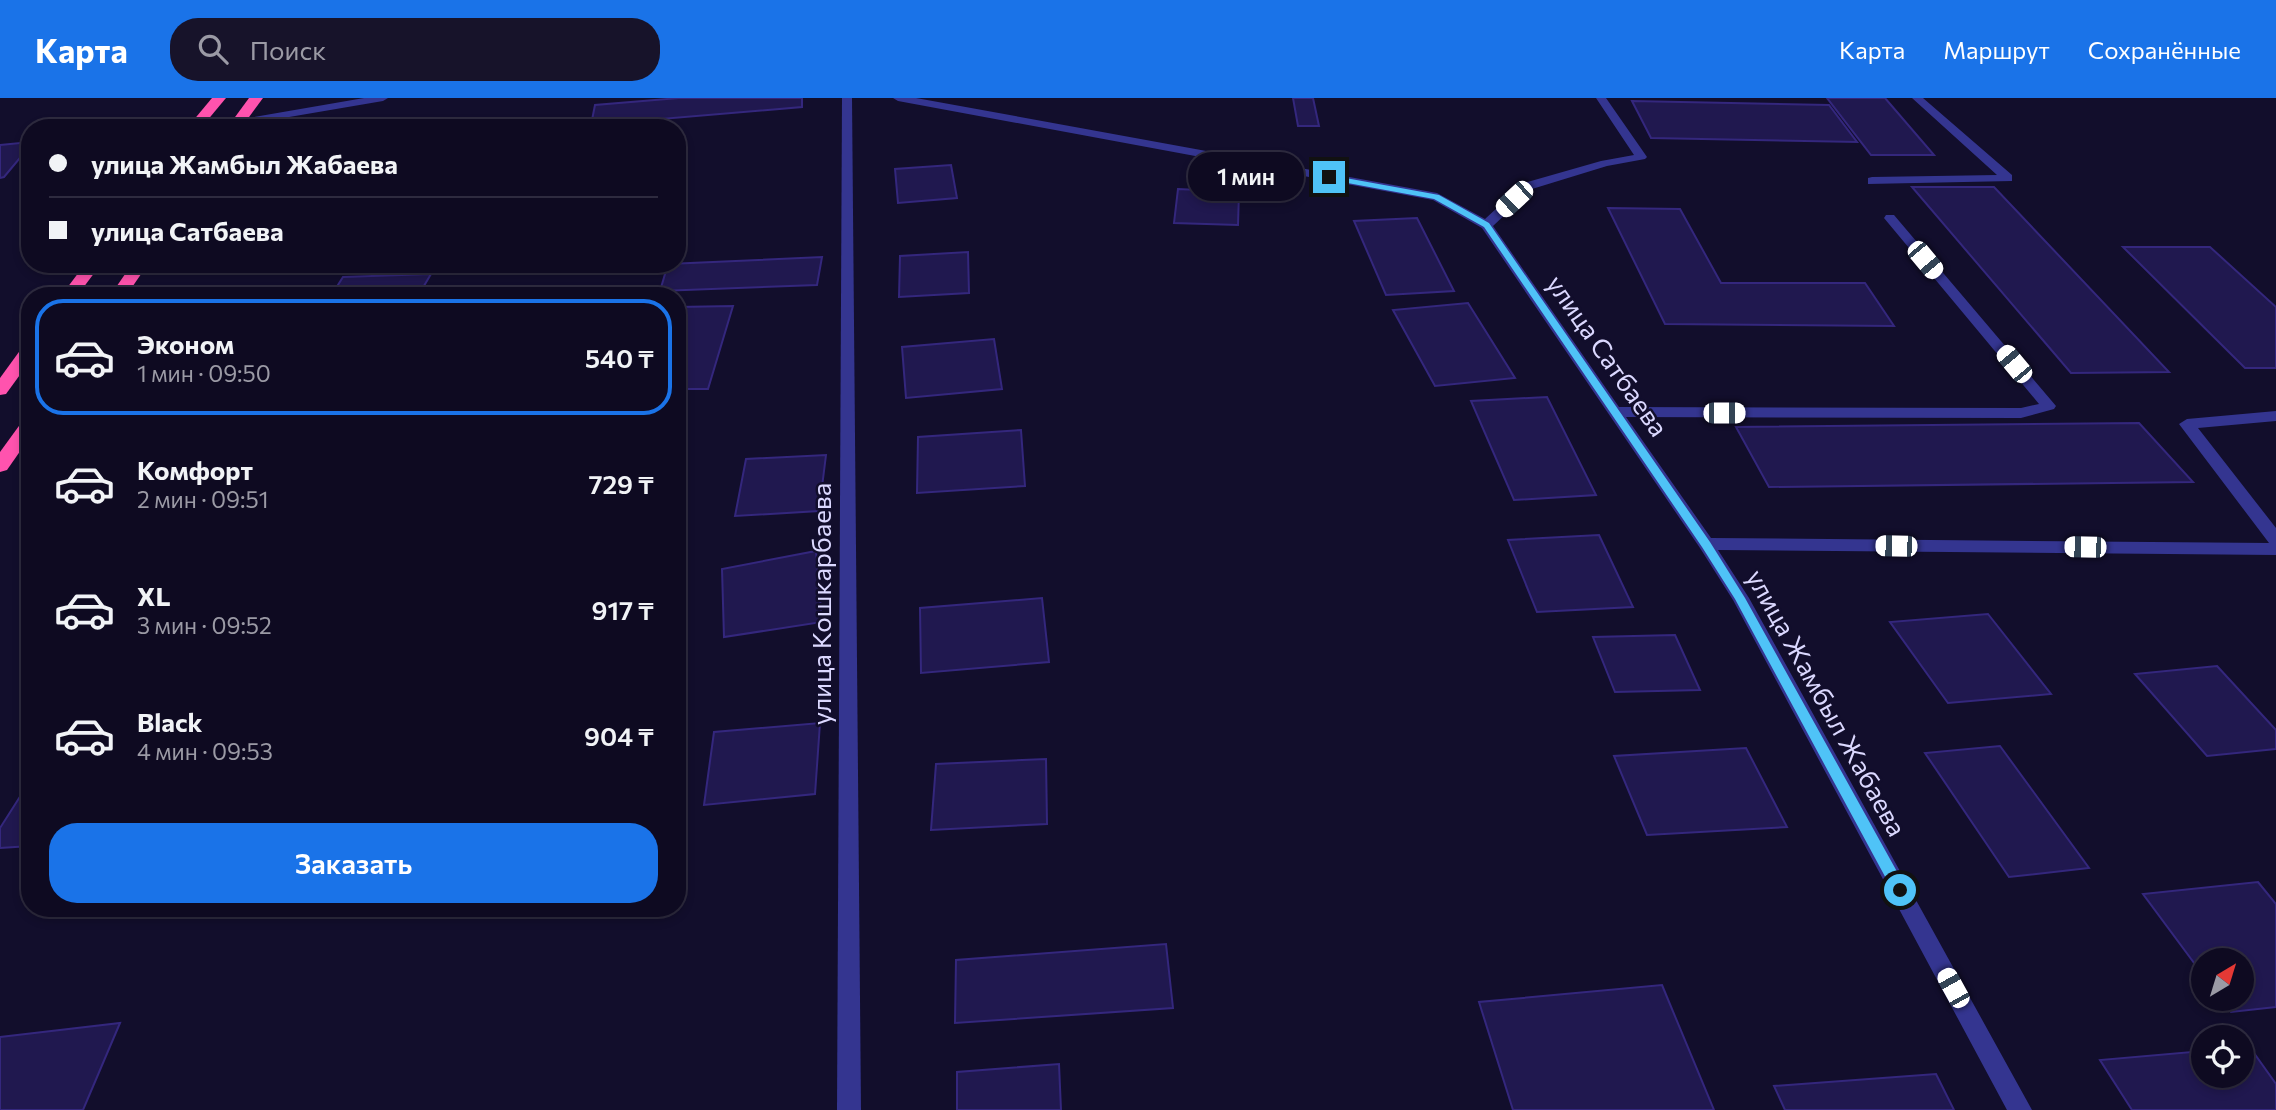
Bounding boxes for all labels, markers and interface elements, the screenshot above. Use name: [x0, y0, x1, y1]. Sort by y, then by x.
search box: [170, 18, 660, 81]
text: Карта: [35, 29, 128, 70]
icon: search: [194, 30, 232, 68]
text: Поиск: [250, 34, 326, 65]
text: Карта: [1839, 35, 1905, 64]
text: Маршрут: [1943, 35, 2050, 64]
text: Сохранённые: [2088, 35, 2241, 64]
text: улица Жамбыл Жабаева: [91, 148, 398, 179]
callout: 1 мин: [1189, 153, 1304, 202]
route end: [1313, 161, 1345, 193]
text: 1 мин: [1217, 162, 1275, 190]
car: [1492, 177, 1537, 221]
text: улица Сатбаева: [91, 215, 284, 246]
car: [1904, 237, 1947, 283]
street label: улица Сатбаева: [1541, 268, 1675, 442]
icon: car: [53, 326, 116, 389]
text: Эконом: [137, 328, 234, 359]
car: [1993, 341, 2036, 387]
text: 540 ₸: [585, 342, 654, 373]
text: 1 мин · 09:50: [137, 359, 271, 387]
car: [1704, 403, 1746, 424]
icon: car: [53, 452, 116, 515]
text: Комфорт: [137, 454, 253, 485]
text: 729 ₸: [588, 468, 654, 499]
street label: улица Кошкарбаева: [805, 483, 836, 725]
text: 2 мин · 09:51: [137, 485, 269, 513]
car: [1875, 535, 1918, 557]
car: [2064, 536, 2107, 558]
street label: улица Жамбыл Жабаева: [1741, 564, 1914, 841]
icon: car: [53, 578, 116, 641]
text: XL: [137, 580, 171, 611]
text: 917 ₸: [591, 594, 654, 625]
text: 3 мин · 09:52: [137, 611, 272, 639]
icon: car: [53, 704, 116, 767]
text: Black: [137, 706, 203, 737]
text: 904 ₸: [584, 720, 654, 751]
text: 4 мин · 09:53: [137, 737, 273, 765]
button: Заказать: [49, 823, 658, 903]
route start: [1884, 874, 1916, 906]
north arrow: [2191, 948, 2254, 1012]
map controls: [2191, 948, 2254, 1088]
car: [1934, 965, 1973, 1011]
button: locate: [2191, 1025, 2254, 1088]

